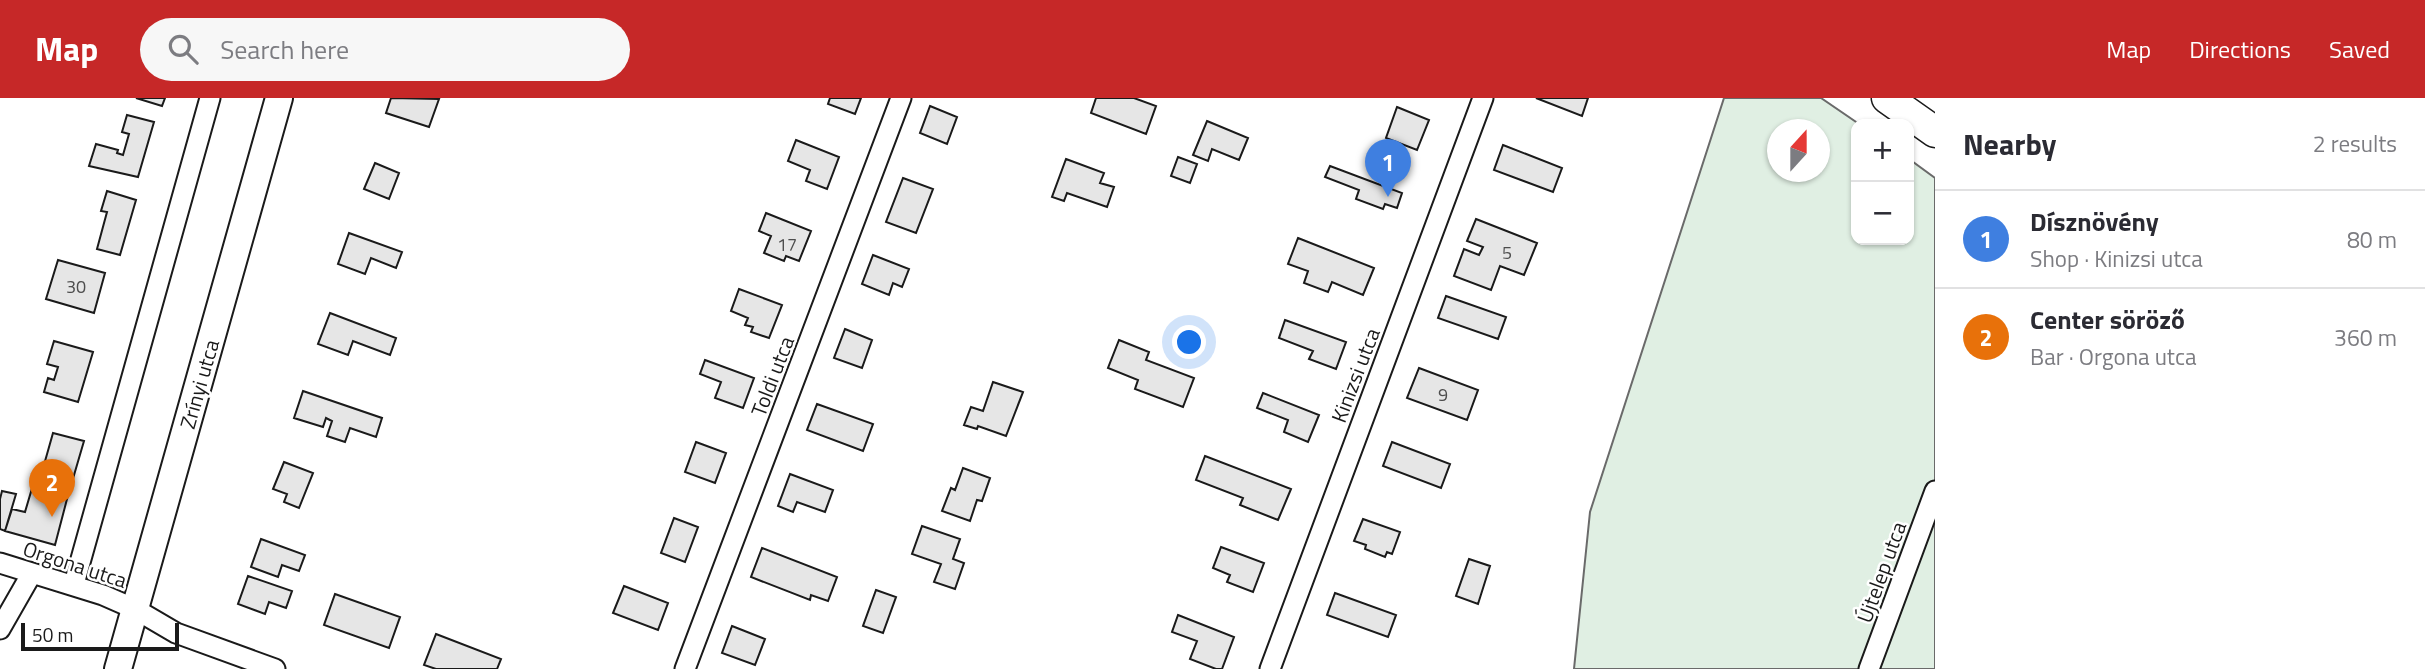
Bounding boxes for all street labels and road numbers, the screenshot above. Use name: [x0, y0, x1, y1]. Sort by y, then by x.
street label: Kinizsi utca: [1322, 323, 1388, 427]
street label: Toldi utca: [742, 331, 802, 421]
street label: Zrínyi utca: [171, 335, 227, 432]
street label: Újtelep utca: [1848, 517, 1914, 627]
street label: Orgona utca: [19, 532, 132, 596]

